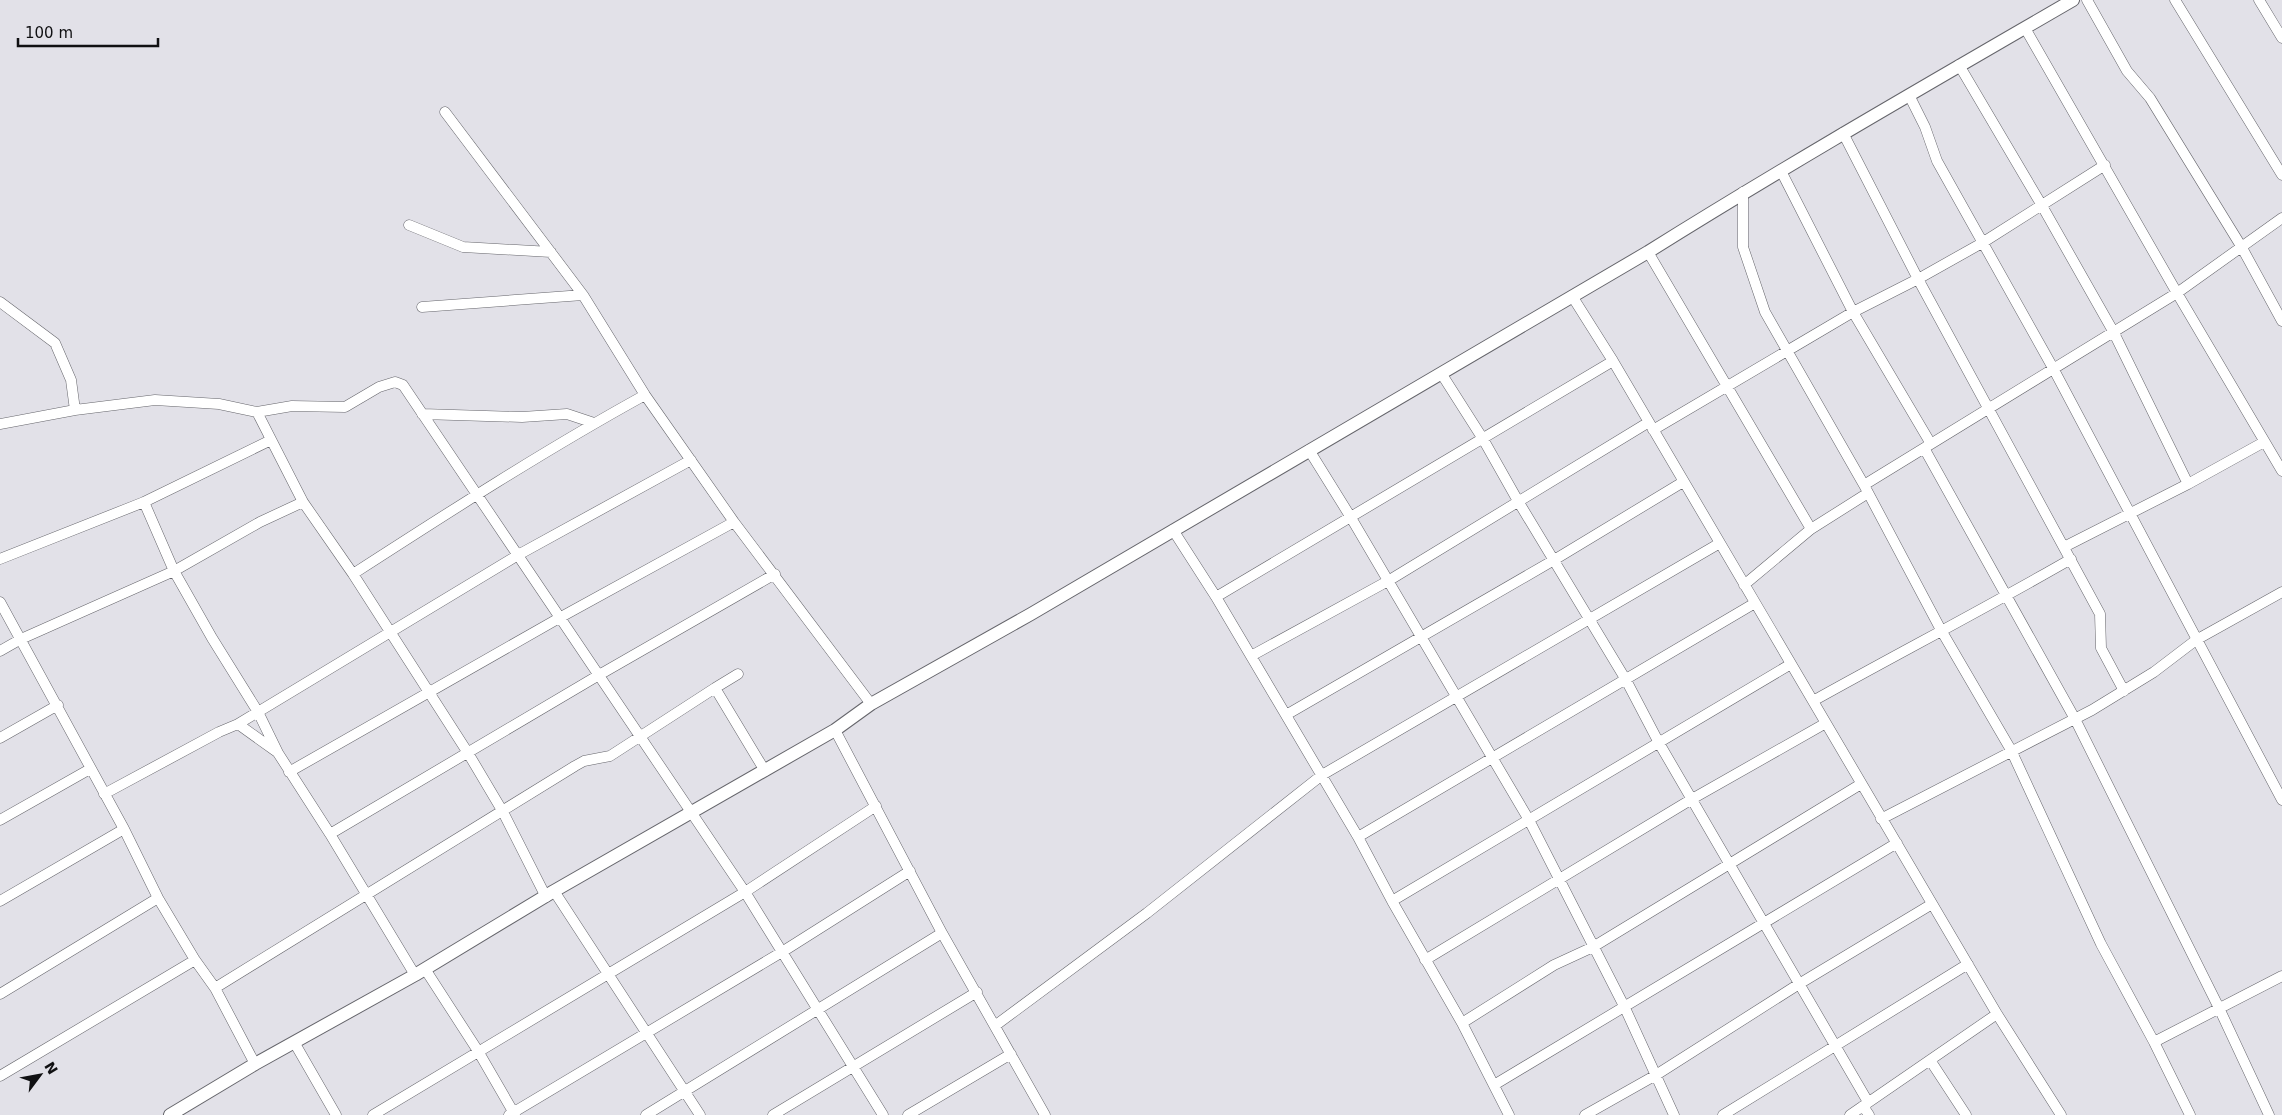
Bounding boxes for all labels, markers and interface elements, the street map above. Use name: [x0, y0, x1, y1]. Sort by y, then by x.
scale bar: [18, 15, 158, 47]
text: 100 m: [25, 24, 73, 42]
north arrow: [15, 1050, 65, 1100]
text: N: [41, 1059, 61, 1077]

